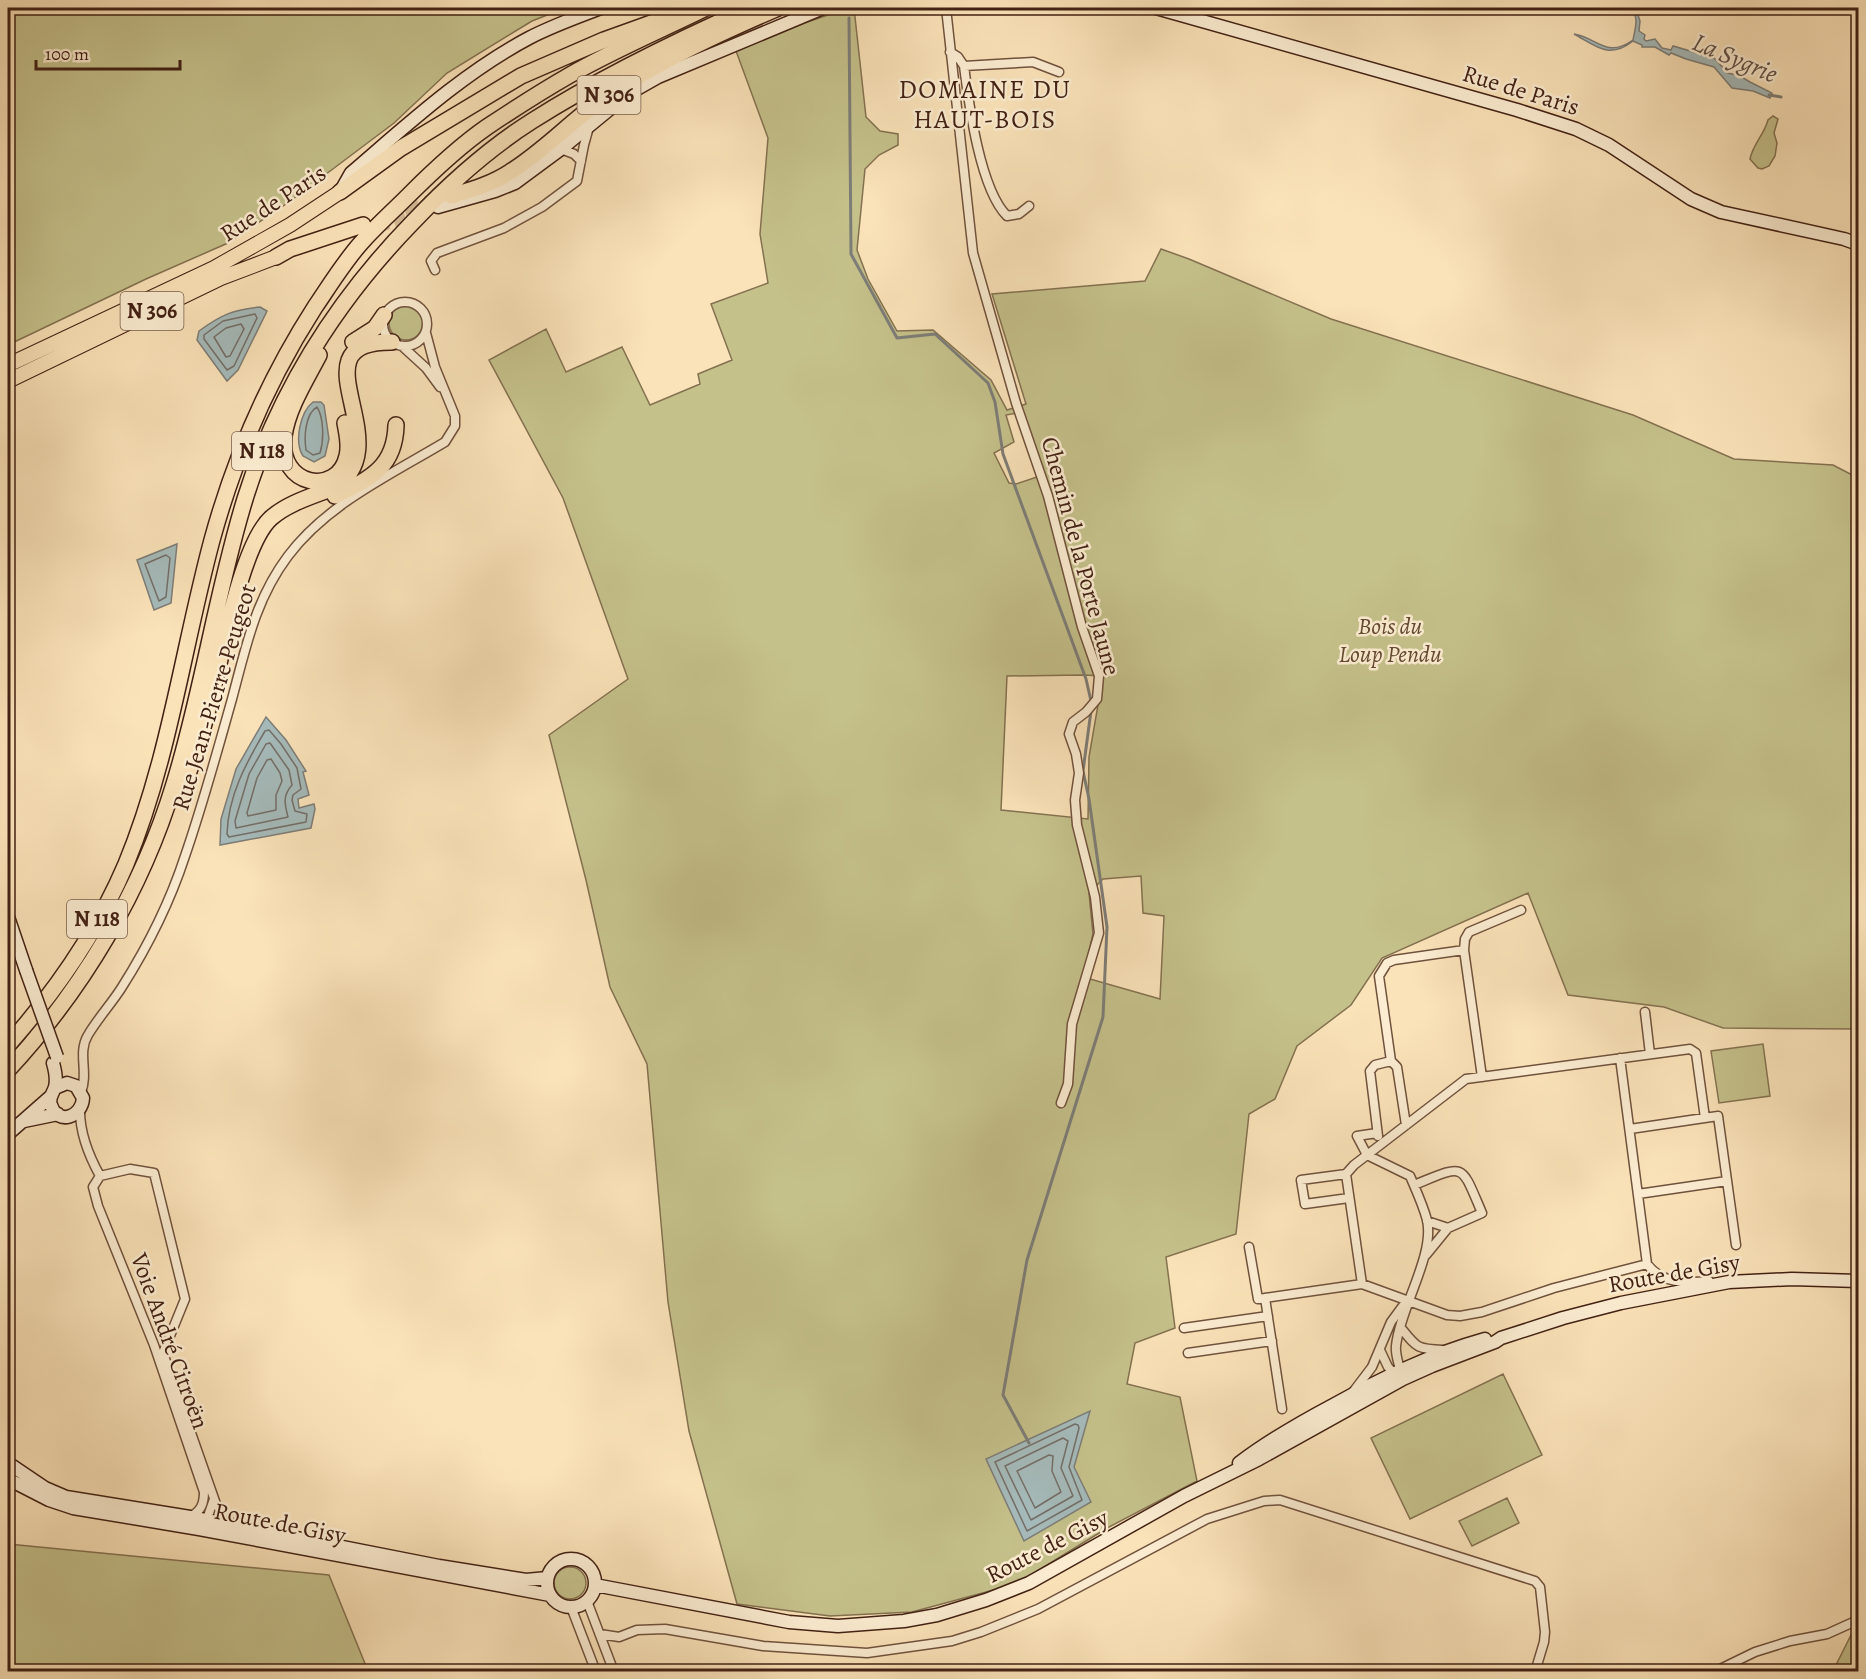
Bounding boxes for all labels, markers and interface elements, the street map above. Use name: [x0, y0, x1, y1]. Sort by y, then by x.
water label: La Sygrie: [1687, 24, 1783, 92]
scale bar: [36, 33, 180, 71]
text: 100 m: [45, 42, 89, 66]
street label: Rue de Paris: [1459, 57, 1583, 123]
district label: DOMAINE DU HAUT-BOIS: [898, 72, 1072, 137]
road number: N 306: [578, 76, 640, 114]
street label: Rue de Paris: [214, 157, 332, 249]
road number: N 306: [120, 292, 184, 330]
road number: N 118: [232, 432, 292, 470]
street label: Chemin de la Porte Jaune: [1034, 433, 1128, 679]
street label: Rue Jean-Pierre Peugeot: [164, 580, 264, 814]
park label: Bois du Loup Pendu: [1338, 610, 1442, 670]
road number: N 118: [67, 900, 127, 938]
street label: Route de Gisy: [1606, 1246, 1743, 1300]
street label: Voie André Citroën: [123, 1248, 217, 1433]
street label: Route de Gisy: [212, 1495, 349, 1551]
street label: Route de Gisy: [980, 1501, 1114, 1591]

